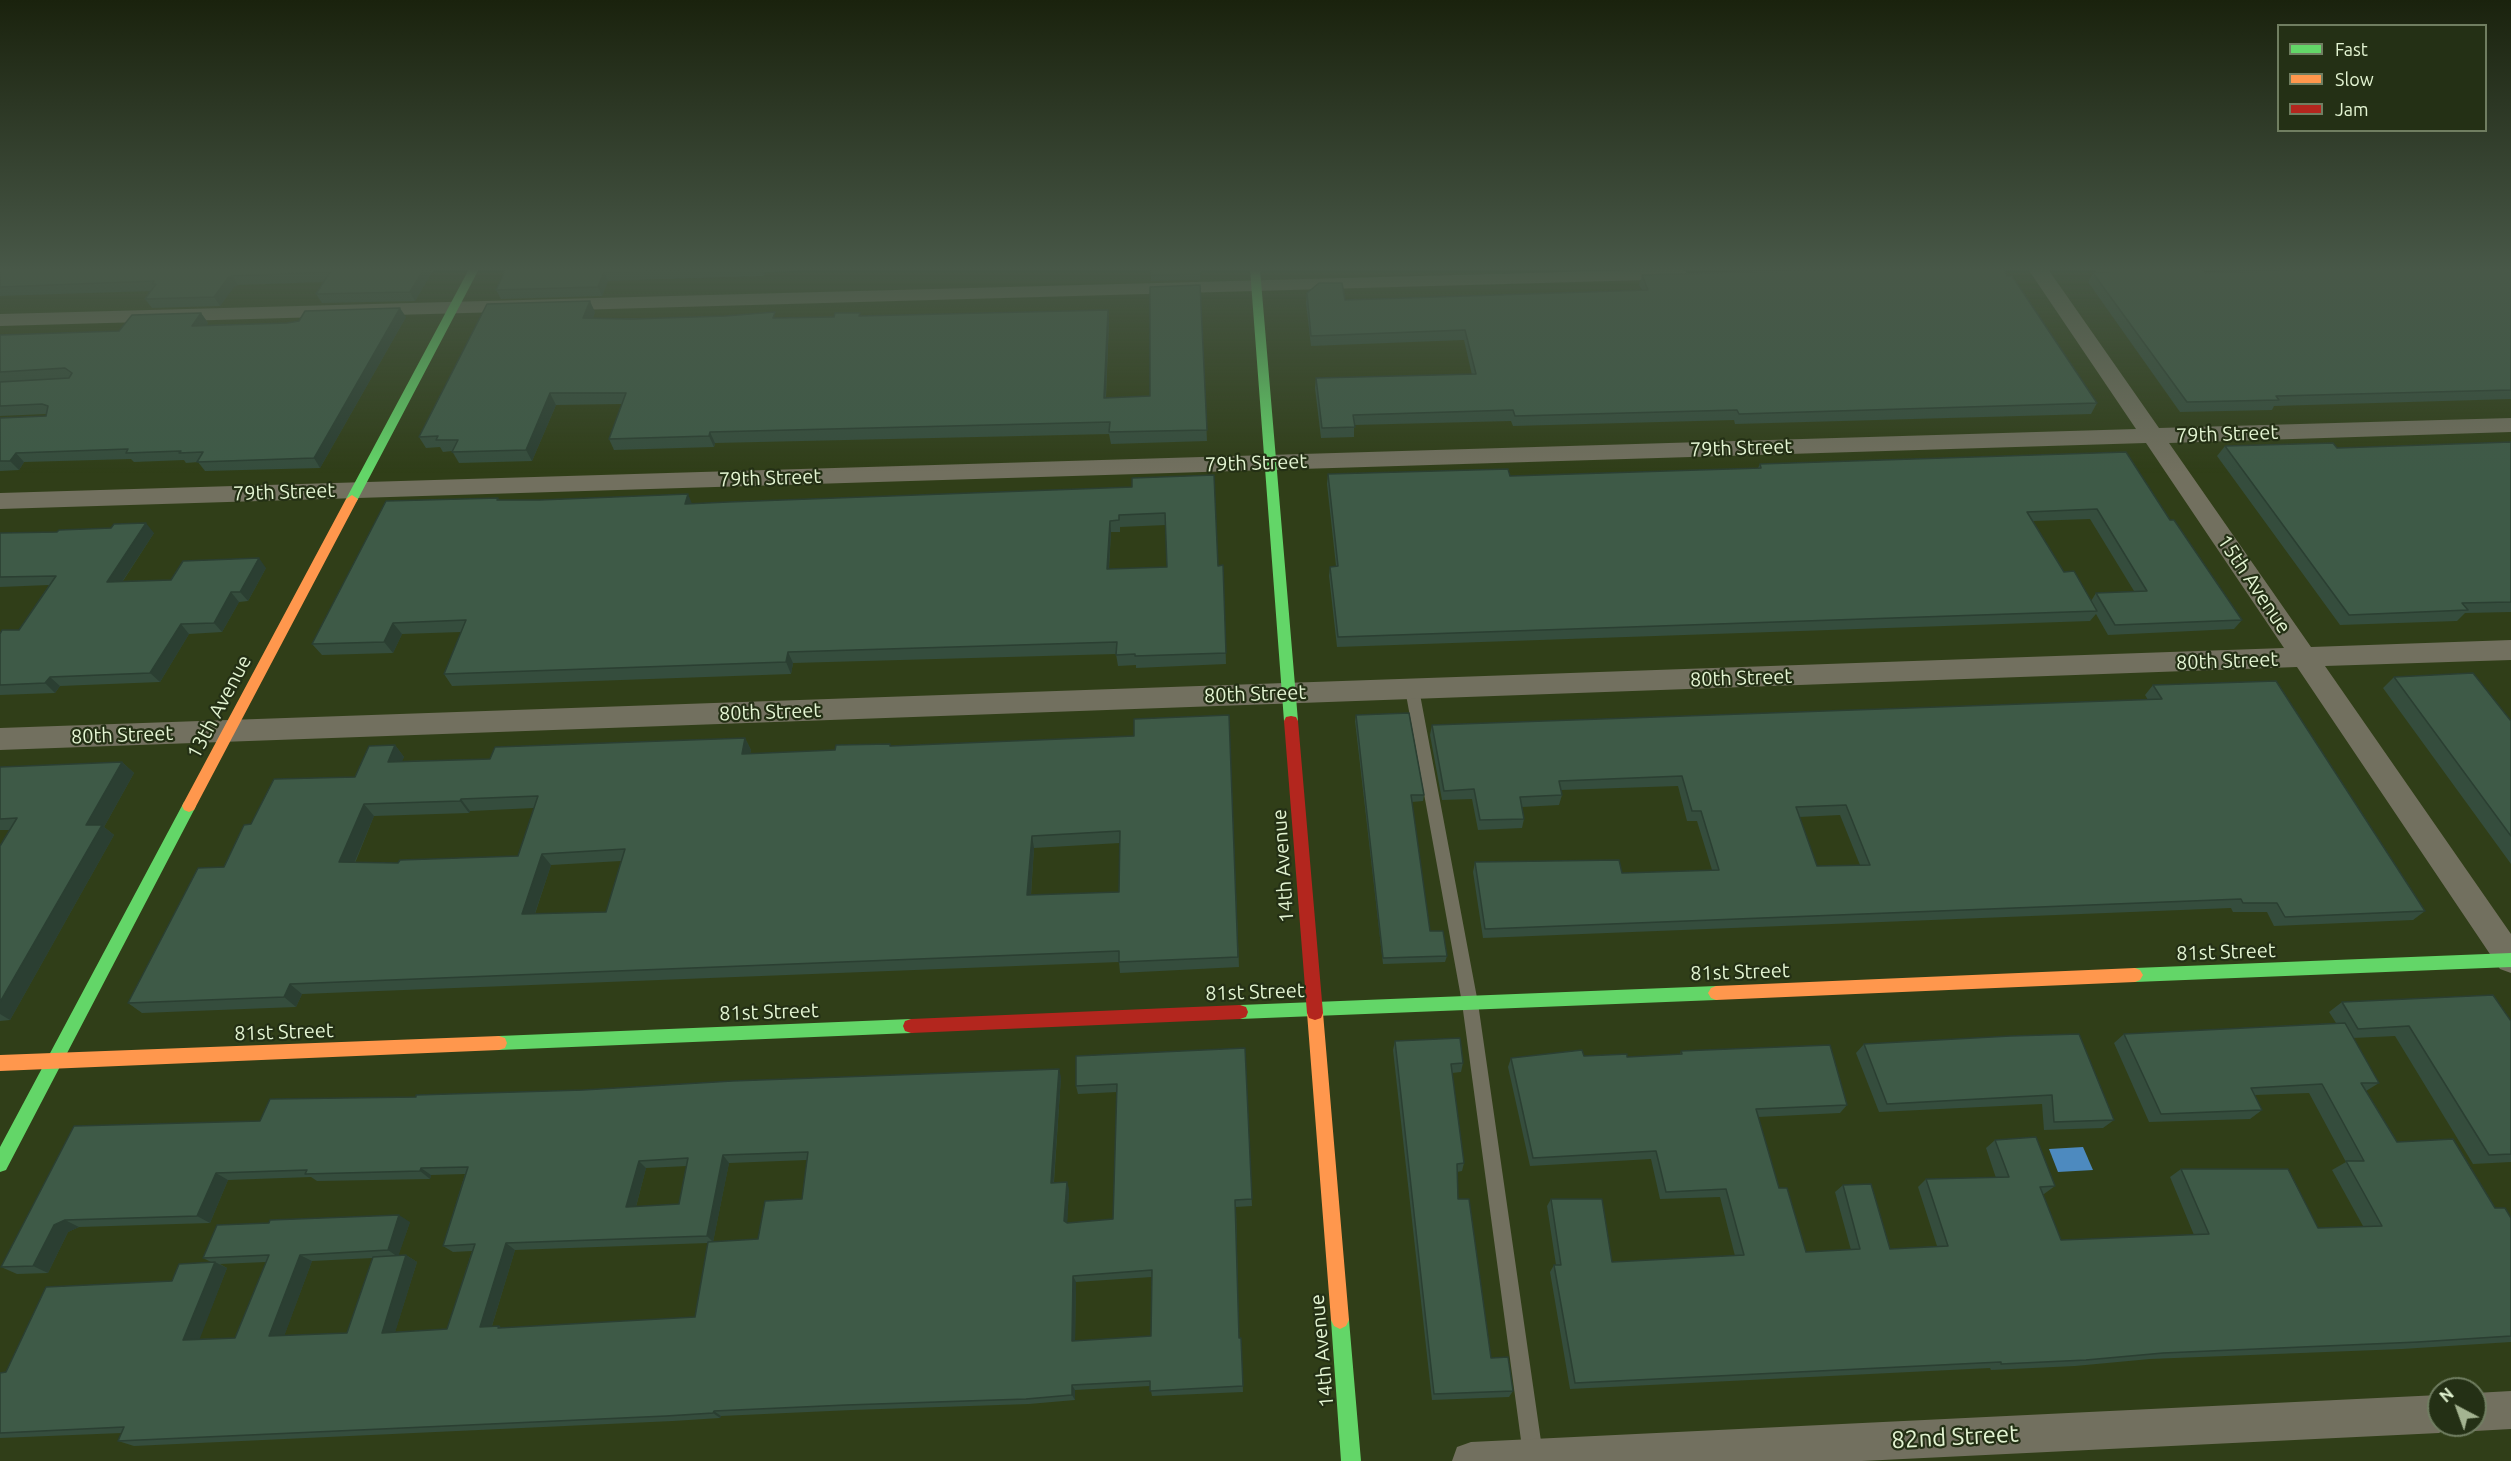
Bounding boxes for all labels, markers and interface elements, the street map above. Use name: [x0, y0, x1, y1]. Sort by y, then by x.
legend: [2277, 24, 2487, 132]
text: Fast: [2335, 39, 2368, 59]
text: Slow: [2335, 69, 2374, 89]
text: Jam: [2335, 99, 2369, 119]
street label: 79th Street: [2175, 420, 2279, 448]
street label: 79th Street: [1689, 434, 1793, 462]
street label: 79th Street: [1204, 449, 1308, 477]
street label: 79th Street: [718, 464, 822, 492]
street label: 79th Street: [232, 478, 336, 506]
street label: 15th Avenue: [2212, 530, 2296, 638]
street label: 80th Street: [2175, 647, 2279, 675]
street label: 13th Avenue: [182, 651, 256, 763]
street label: 80th Street: [1689, 664, 1793, 692]
street label: 80th Street: [1203, 680, 1307, 708]
street label: 80th Street: [718, 698, 822, 726]
street label: 80th Street: [70, 721, 174, 749]
street label: 14th Avenue: [1267, 808, 1299, 924]
street label: 81st Street: [2176, 938, 2276, 966]
street label: 81st Street: [1690, 958, 1790, 986]
street label: 81st Street: [1205, 978, 1305, 1006]
street label: 81st Street: [719, 998, 819, 1026]
street label: 81st Street: [234, 1018, 334, 1046]
street label: 14th Avenue: [1305, 1293, 1339, 1409]
north arrow: [2427, 1377, 2487, 1437]
text: N: [2436, 1384, 2457, 1406]
street label: 82nd Street: [1891, 1419, 2019, 1455]

